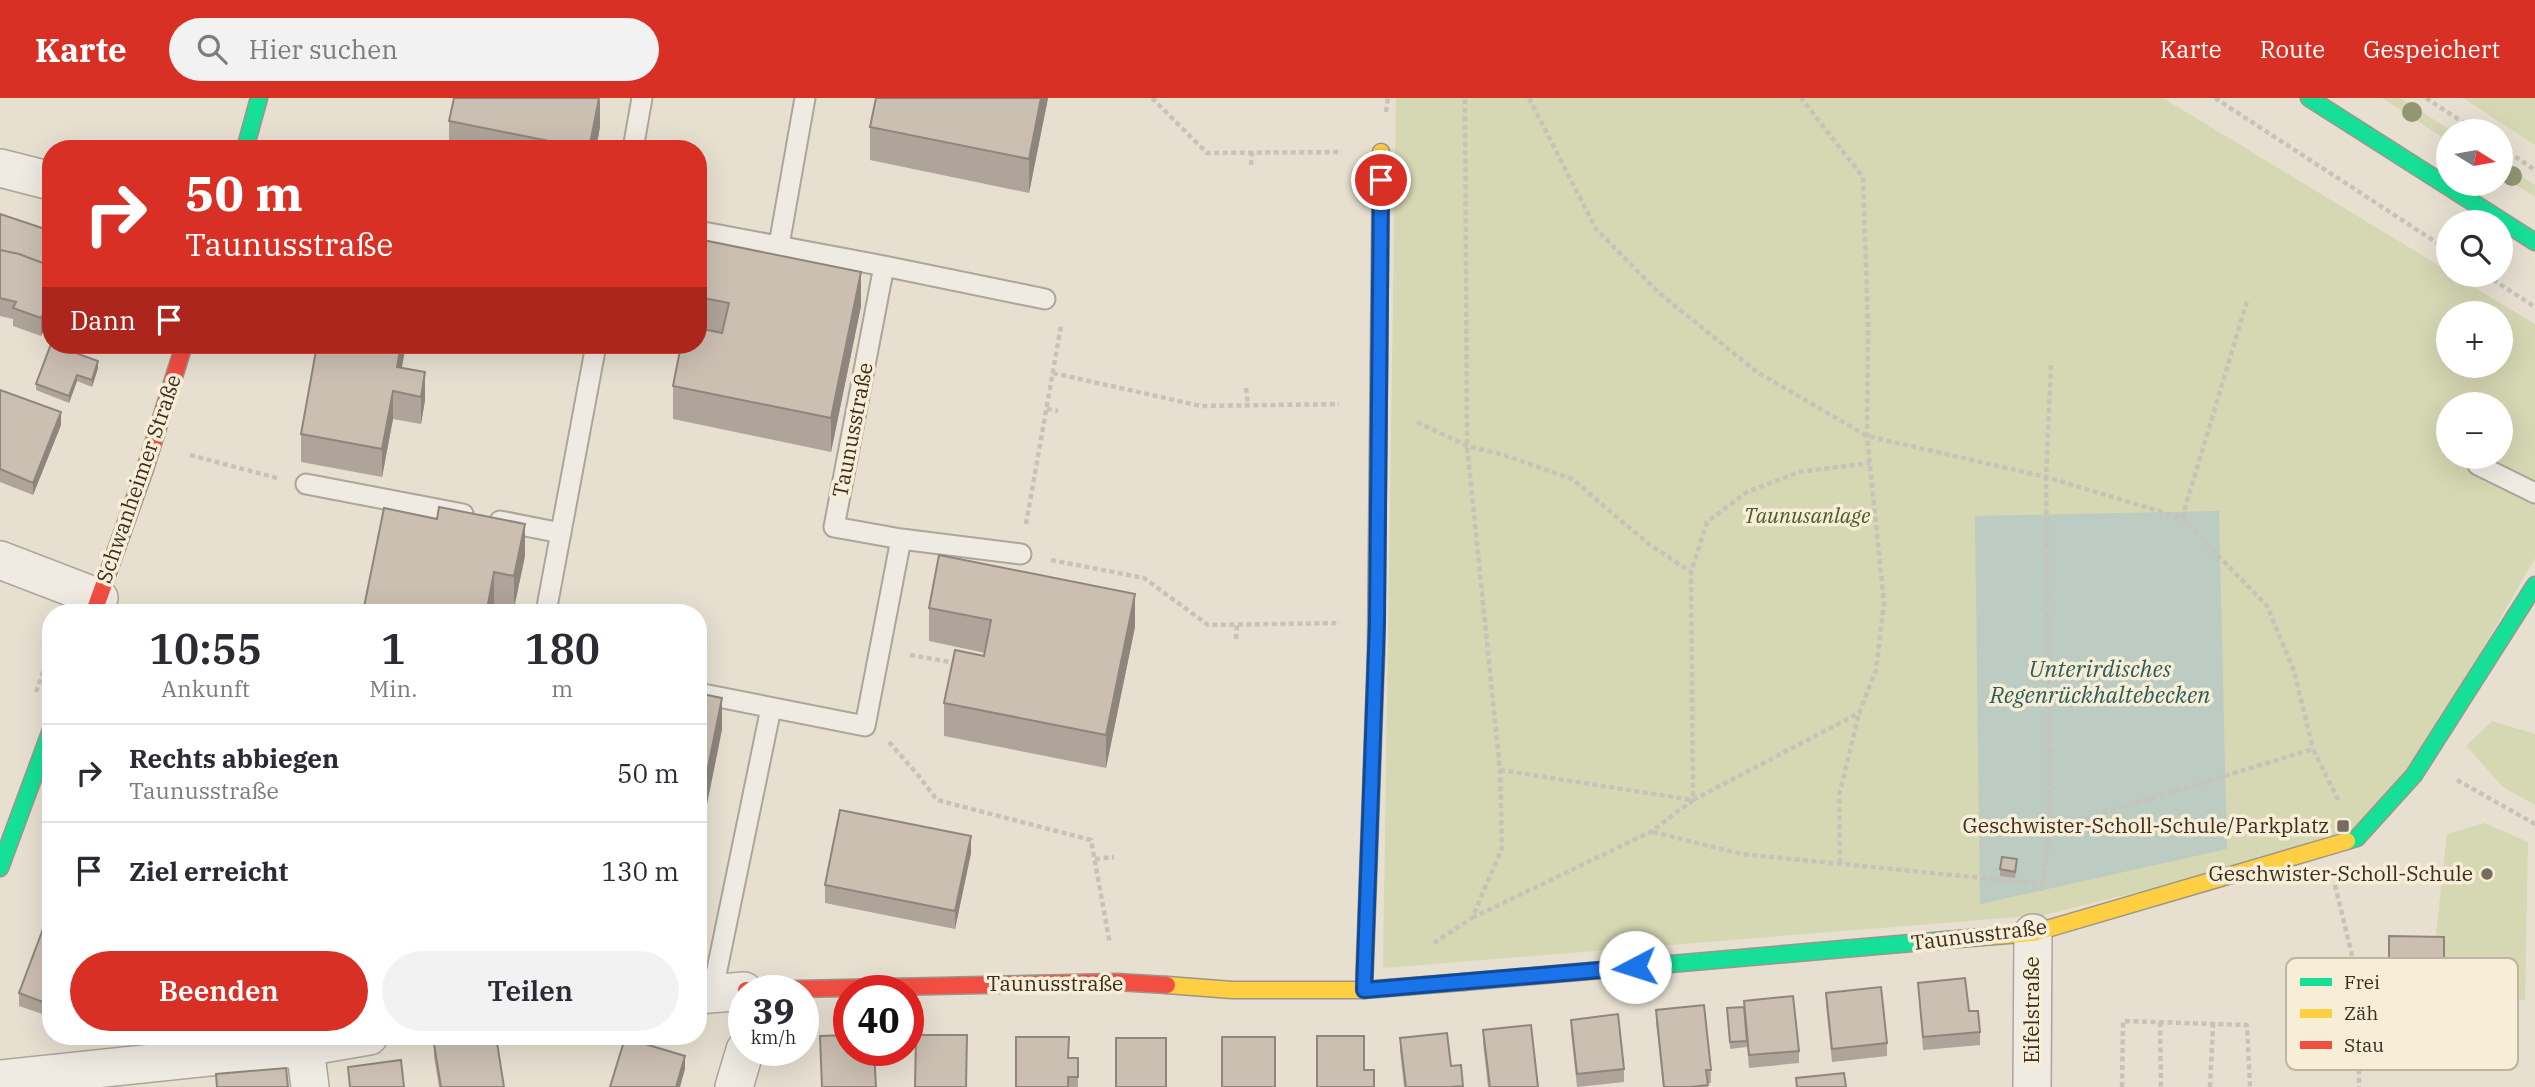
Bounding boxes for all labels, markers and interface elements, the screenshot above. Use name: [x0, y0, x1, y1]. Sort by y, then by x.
search box: [169, 18, 659, 81]
text: Karte: [35, 28, 127, 71]
icon: search: [193, 30, 231, 68]
text: Hier suchen: [249, 32, 398, 66]
text: Karte: [2160, 33, 2222, 65]
text: Route: [2260, 33, 2325, 65]
text: Gespeichert: [2363, 33, 2500, 65]
north arrow: [2436, 119, 2513, 196]
map controls: [2436, 119, 2513, 469]
pin: [1351, 150, 1411, 210]
text: 50 m: [185, 161, 303, 224]
icon: arrive: [1362, 161, 1400, 199]
icon: right: [70, 168, 161, 259]
button: search: [2436, 210, 2513, 287]
text: Taunusstraße: [185, 223, 393, 265]
icon: arrive: [150, 301, 188, 339]
button: +: [2436, 301, 2513, 378]
text: Dann: [70, 303, 136, 337]
street label: Taunusstraße: [825, 360, 879, 500]
street label: Schwanheimer Straße: [89, 371, 187, 587]
button: −: [2436, 392, 2513, 469]
park label: Taunusanlage: [1744, 501, 1871, 529]
text: 10:55: [149, 621, 262, 676]
text: 1: [381, 621, 406, 676]
text: 180: [524, 621, 600, 676]
water label: Unterirdisches Regenrückhaltebecken: [1989, 653, 2210, 709]
text: Ankunft: [161, 673, 250, 703]
text: Min.: [369, 673, 418, 703]
text: m: [551, 673, 573, 703]
text: Rechts abbiegen: [129, 741, 339, 775]
icon: right: [70, 754, 108, 792]
text: 50 m: [617, 756, 679, 790]
text: Taunusstraße: [129, 775, 279, 805]
place label: Geschwister-Scholl-Schule/Parkplatz: [1963, 811, 2329, 839]
marker: Geschwister-Scholl-Schule/Parkplatz: [2335, 818, 2351, 834]
icon: arrive: [70, 852, 108, 890]
text: Ziel erreicht: [129, 854, 288, 888]
text: 130 m: [601, 854, 679, 888]
place label: Geschwister-Scholl-Schule: [2209, 859, 2473, 887]
marker: Geschwister-Scholl-Schule: [2479, 866, 2495, 882]
street label: Taunusstraße: [1909, 912, 2048, 956]
position arrow: [1598, 930, 1672, 1004]
button: Beenden: [70, 951, 368, 1031]
button: Teilen: [382, 951, 679, 1031]
street label: Eifelstraße: [2017, 956, 2045, 1064]
legend: [2286, 958, 2518, 1070]
street label: Taunusstraße: [987, 969, 1123, 997]
text: Frei: [2344, 970, 2380, 994]
speed limit sign: 40: [833, 975, 924, 1066]
text: 39: [752, 988, 795, 1034]
text: Zäh: [2344, 1001, 2378, 1025]
text: km/h: [751, 1026, 796, 1049]
text: Stau: [2344, 1033, 2384, 1057]

